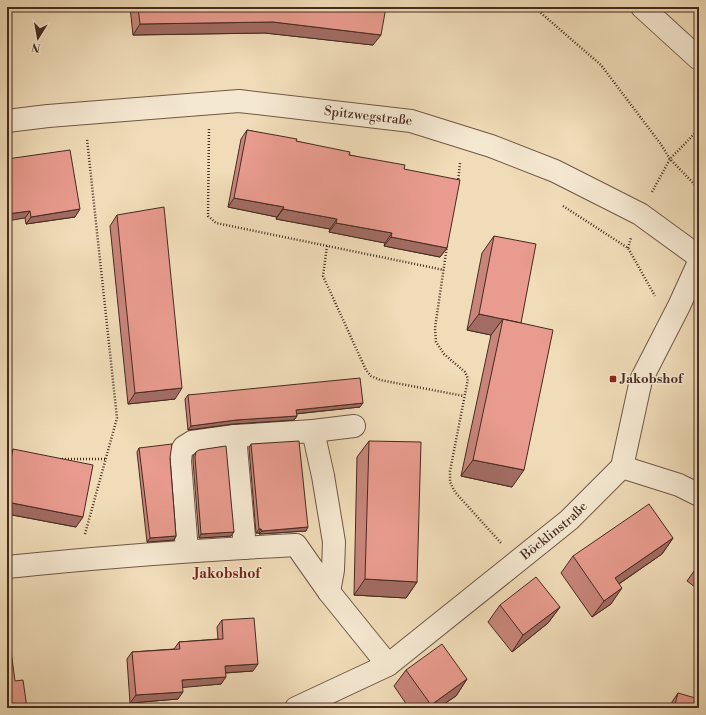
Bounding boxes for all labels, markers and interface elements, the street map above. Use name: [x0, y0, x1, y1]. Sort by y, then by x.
north arrow: [18, 18, 58, 58]
text: N: [30, 39, 42, 55]
street label: Spitzwegstraße: [323, 103, 414, 129]
place label: Jakobshof: [619, 371, 684, 387]
marker: Jakobshof: [608, 374, 618, 384]
street label: Böcklinstraße: [517, 498, 591, 564]
district label: Jakobshof: [192, 565, 262, 583]

